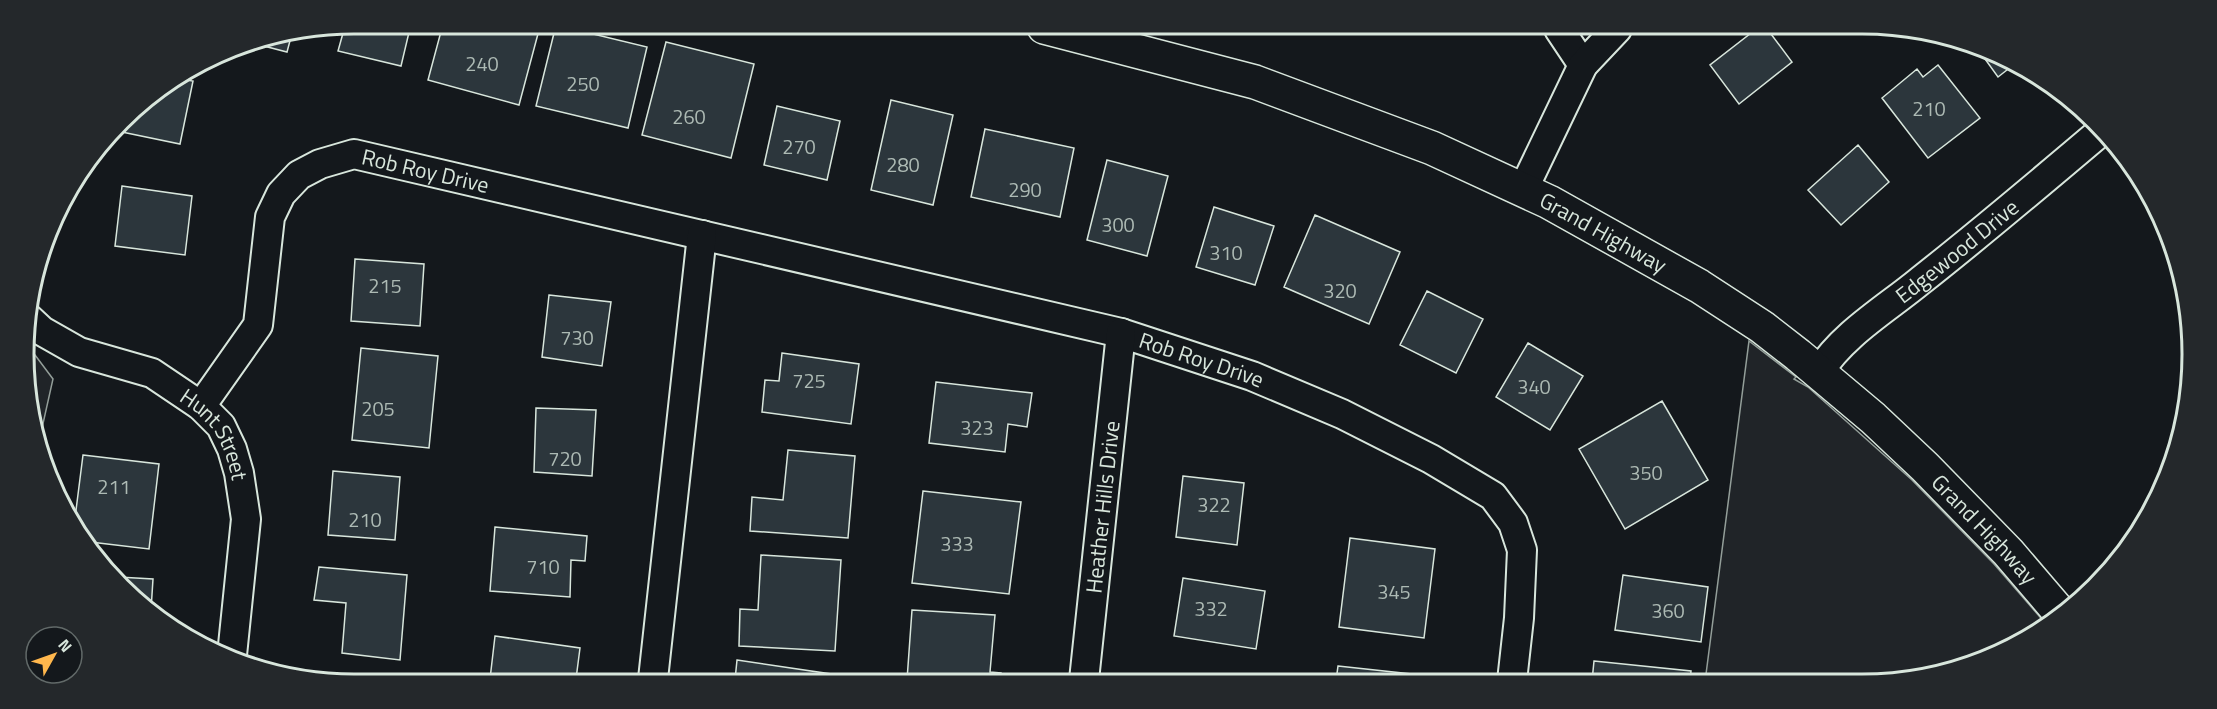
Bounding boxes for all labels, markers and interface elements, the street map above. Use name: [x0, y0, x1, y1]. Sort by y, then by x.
house number: 240: [465, 48, 499, 79]
house number: 250: [566, 68, 600, 99]
house number: 210: [1912, 93, 1946, 124]
house number: 260: [672, 101, 706, 132]
house number: 270: [782, 131, 816, 162]
street label: Rob Roy Drive: [358, 139, 493, 202]
house number: 280: [886, 149, 920, 180]
house number: 290: [1008, 174, 1042, 205]
street label: Grand Highway: [1534, 183, 1674, 282]
street label: Edgewood Drive: [1888, 191, 2026, 312]
house number: 300: [1101, 209, 1135, 240]
house number: 310: [1209, 237, 1243, 268]
house number: 215: [368, 270, 402, 301]
house number: 320: [1323, 275, 1357, 306]
house number: 730: [560, 322, 594, 353]
street label: Rob Roy Drive: [1135, 323, 1270, 396]
house number: 725: [792, 365, 826, 396]
house number: 340: [1517, 371, 1551, 402]
street label: Hunt Street: [173, 380, 257, 483]
house number: 205: [361, 393, 395, 424]
house number: 323: [960, 412, 994, 443]
street label: Heather Hills Drive: [1076, 419, 1129, 595]
house number: 720: [548, 443, 582, 474]
house number: 350: [1629, 457, 1663, 488]
street label: Grand Highway: [1924, 466, 2046, 592]
house number: 211: [97, 471, 131, 502]
house number: 322: [1197, 489, 1231, 520]
house number: 210: [348, 504, 382, 535]
house number: 333: [940, 528, 974, 559]
house number: 710: [526, 551, 560, 582]
house number: 345: [1377, 576, 1411, 607]
house number: 332: [1194, 593, 1228, 624]
house number: 360: [1651, 595, 1685, 626]
north arrow: [24, 625, 84, 685]
text: N: [53, 633, 78, 657]

